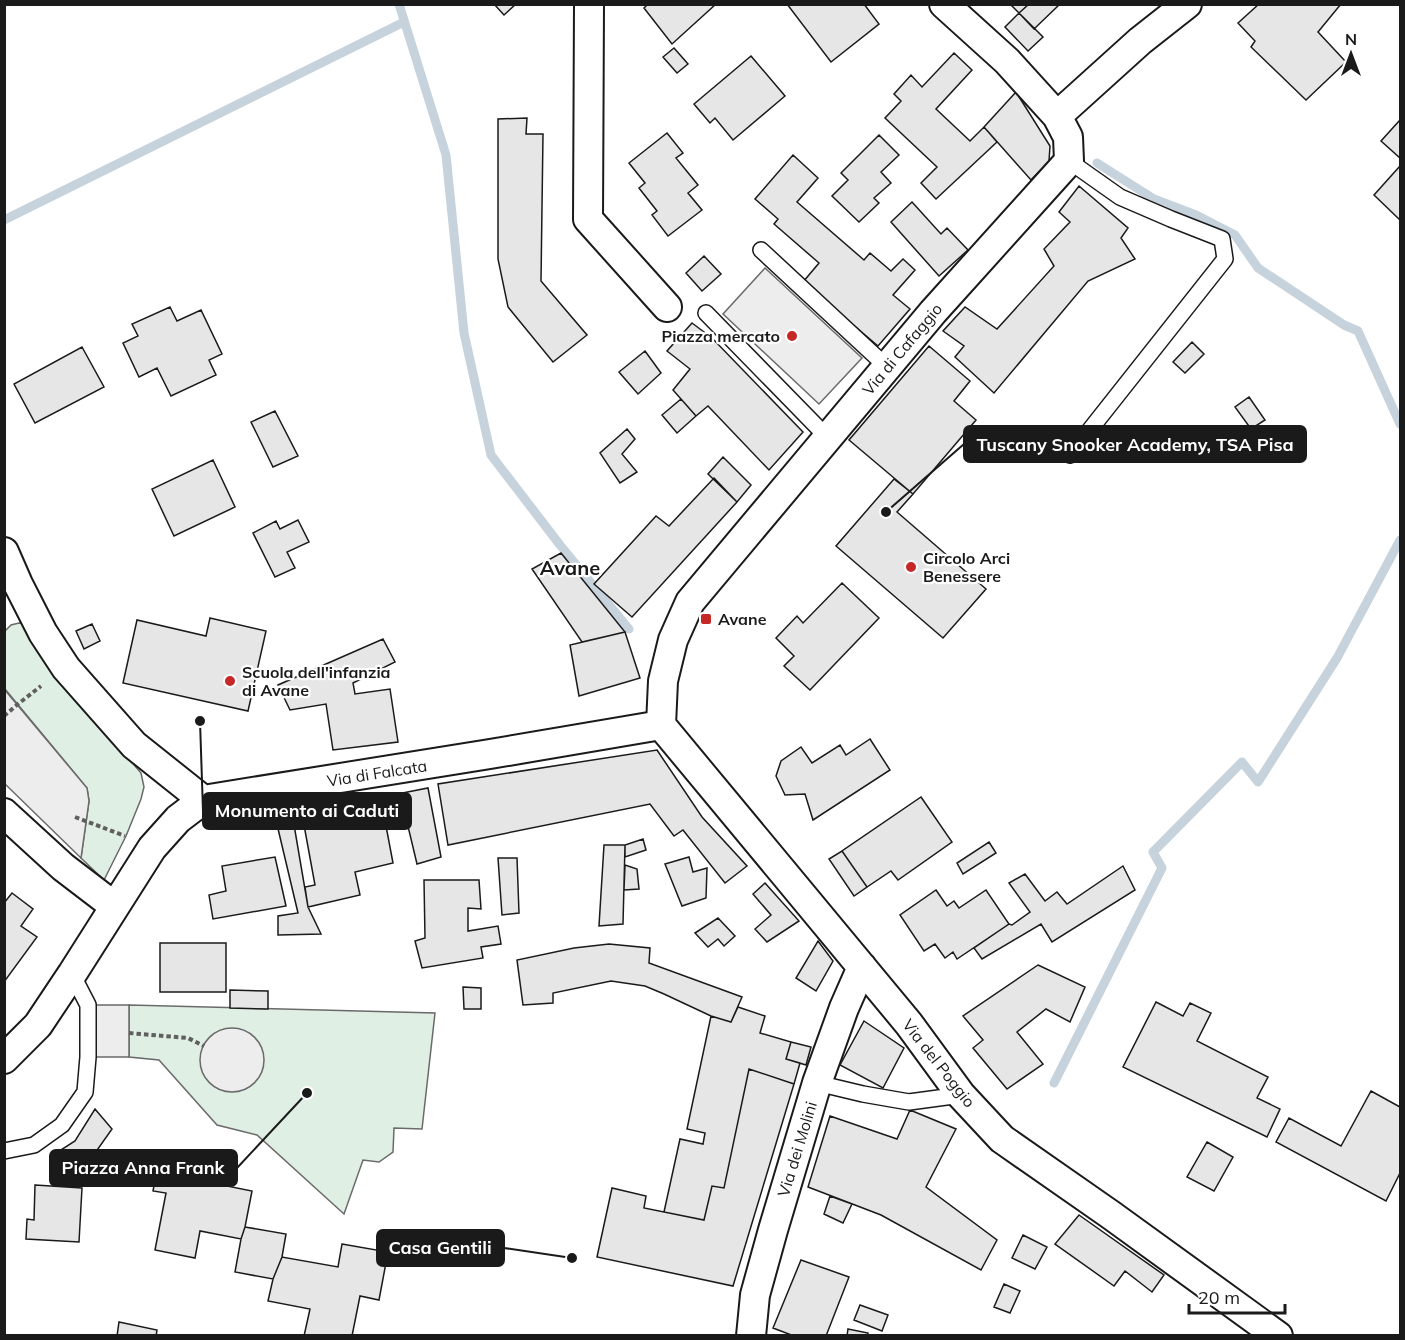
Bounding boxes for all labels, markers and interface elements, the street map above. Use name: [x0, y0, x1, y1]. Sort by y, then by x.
north arrow: [1321, 24, 1381, 84]
text: N: [1345, 29, 1357, 49]
street label: Via di Cafaggio: [858, 299, 946, 399]
place label: Piazza mercato: [661, 326, 780, 346]
marker: Piazza mercato: [785, 329, 799, 343]
callout: Tuscany Snooker Academy, TSA Pisa: [964, 426, 1306, 462]
text: Tuscany Snooker Academy, TSA Pisa: [976, 433, 1294, 456]
place label: Circolo Arci Benessere: [923, 548, 1010, 586]
district label: Avane: [540, 555, 600, 580]
marker: Circolo Arci Benessere: [904, 560, 918, 574]
place label: Avane: [718, 609, 767, 629]
marker: Avane: [699, 612, 713, 626]
place label: Scuola dell'infanzia di Avane: [242, 662, 391, 700]
marker: Scuola dell'infanzia di Avane: [223, 674, 237, 688]
street label: Via di Falcata: [326, 755, 428, 791]
callout: Monumento ai Caduti: [203, 793, 411, 829]
text: Monumento ai Caduti: [215, 799, 399, 822]
street label: Via del Poggio: [898, 1015, 980, 1111]
street label: Via dei Molini: [773, 1099, 821, 1199]
callout: Piazza Anna Frank: [50, 1150, 237, 1186]
text: Piazza Anna Frank: [61, 1156, 226, 1179]
callout: Casa Gentili: [377, 1230, 504, 1266]
text: Casa Gentili: [388, 1236, 492, 1259]
scale bar: [1189, 1277, 1285, 1315]
text: 20 m: [1198, 1286, 1240, 1309]

